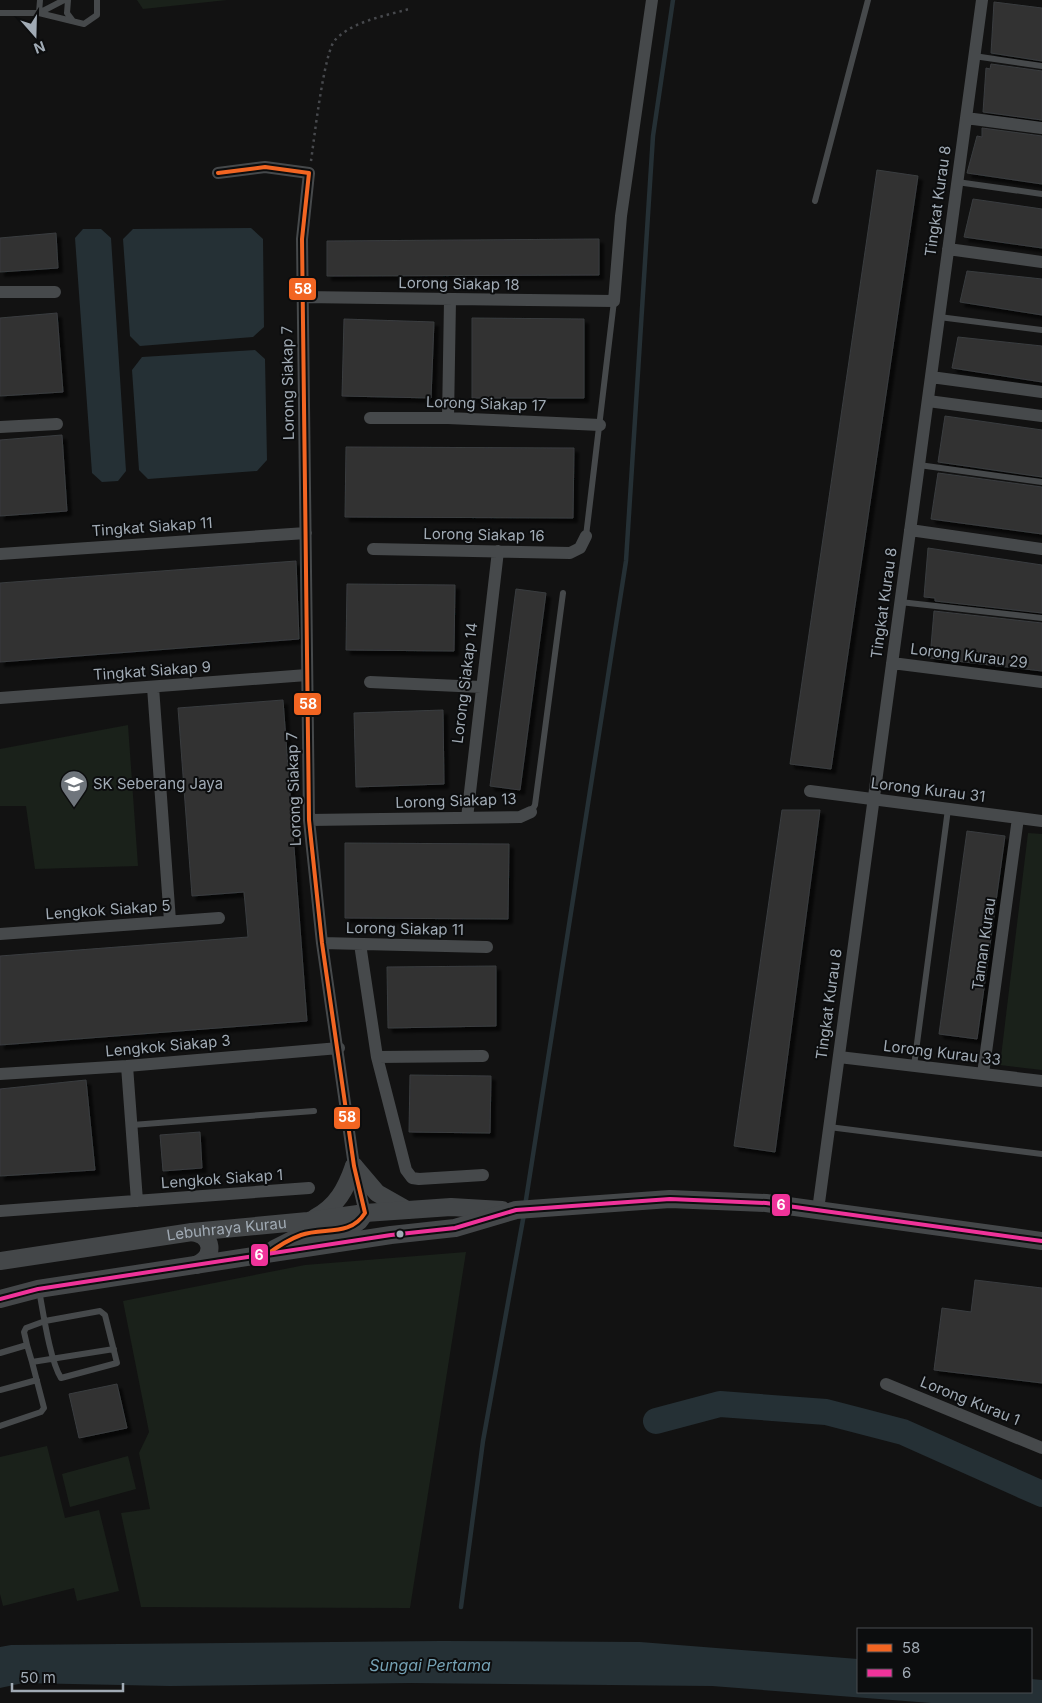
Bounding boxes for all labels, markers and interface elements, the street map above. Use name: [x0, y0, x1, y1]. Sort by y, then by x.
north arrow: [10, 10, 60, 60]
text: N: [32, 38, 48, 57]
street label: Tingkat Kurau 8: [920, 144, 955, 258]
street label: Lorong Siakap 18: [398, 273, 520, 294]
line badge: 58: [288, 277, 317, 301]
text: 58: [294, 280, 312, 297]
street label: Lorong Siakap 7: [277, 326, 298, 440]
street label: Lorong Siakap 17: [425, 392, 547, 415]
street label: Tingkat Siakap 11: [91, 513, 213, 540]
street label: Lorong Siakap 16: [423, 524, 545, 545]
street label: Tingkat Kurau 8: [866, 546, 901, 660]
street label: Lorong Siakap 14: [448, 621, 481, 744]
street label: Lorong Kurau 29: [909, 639, 1029, 672]
street label: Tingkat Siakap 9: [92, 657, 212, 684]
line badge: 58: [293, 692, 322, 716]
text: 58: [299, 695, 317, 712]
street label: Lorong Siakap 7: [282, 732, 305, 847]
school or university icon: SK Seberang Jaya: [59, 769, 89, 808]
street label: Lorong Kurau 31: [870, 773, 986, 806]
place label: SK Seberang Jaya: [93, 774, 223, 793]
street label: Lorong Siakap 13: [395, 789, 517, 812]
street label: Lengkok Siakap 5: [45, 896, 171, 923]
street label: Taman Kurau: [968, 897, 999, 991]
street label: Lorong Siakap 11: [346, 918, 464, 939]
street label: Tingkat Kurau 8: [811, 947, 846, 1061]
street label: Lengkok Siakap 3: [105, 1031, 231, 1060]
street label: Lorong Kurau 33: [882, 1036, 1002, 1069]
line badge: 58: [333, 1106, 361, 1130]
text: 58: [338, 1108, 356, 1125]
street label: Lengkok Siakap 1: [160, 1165, 284, 1192]
line badge: 6: [771, 1193, 791, 1217]
text: 6: [776, 1196, 786, 1213]
street label: Lebuhraya Kurau: [165, 1213, 287, 1245]
unlabelled marker: [395, 1229, 405, 1239]
line badge: 6: [250, 1243, 269, 1267]
text: 6: [254, 1246, 264, 1263]
street label: Lorong Kurau 1: [918, 1372, 1023, 1429]
legend: [857, 1628, 1032, 1693]
text: 58: [902, 1638, 920, 1657]
water label: Sungai Pertama: [369, 1655, 491, 1675]
scale bar: [12, 1660, 124, 1692]
text: 6: [902, 1663, 911, 1682]
text: 50 m: [20, 1668, 56, 1687]

